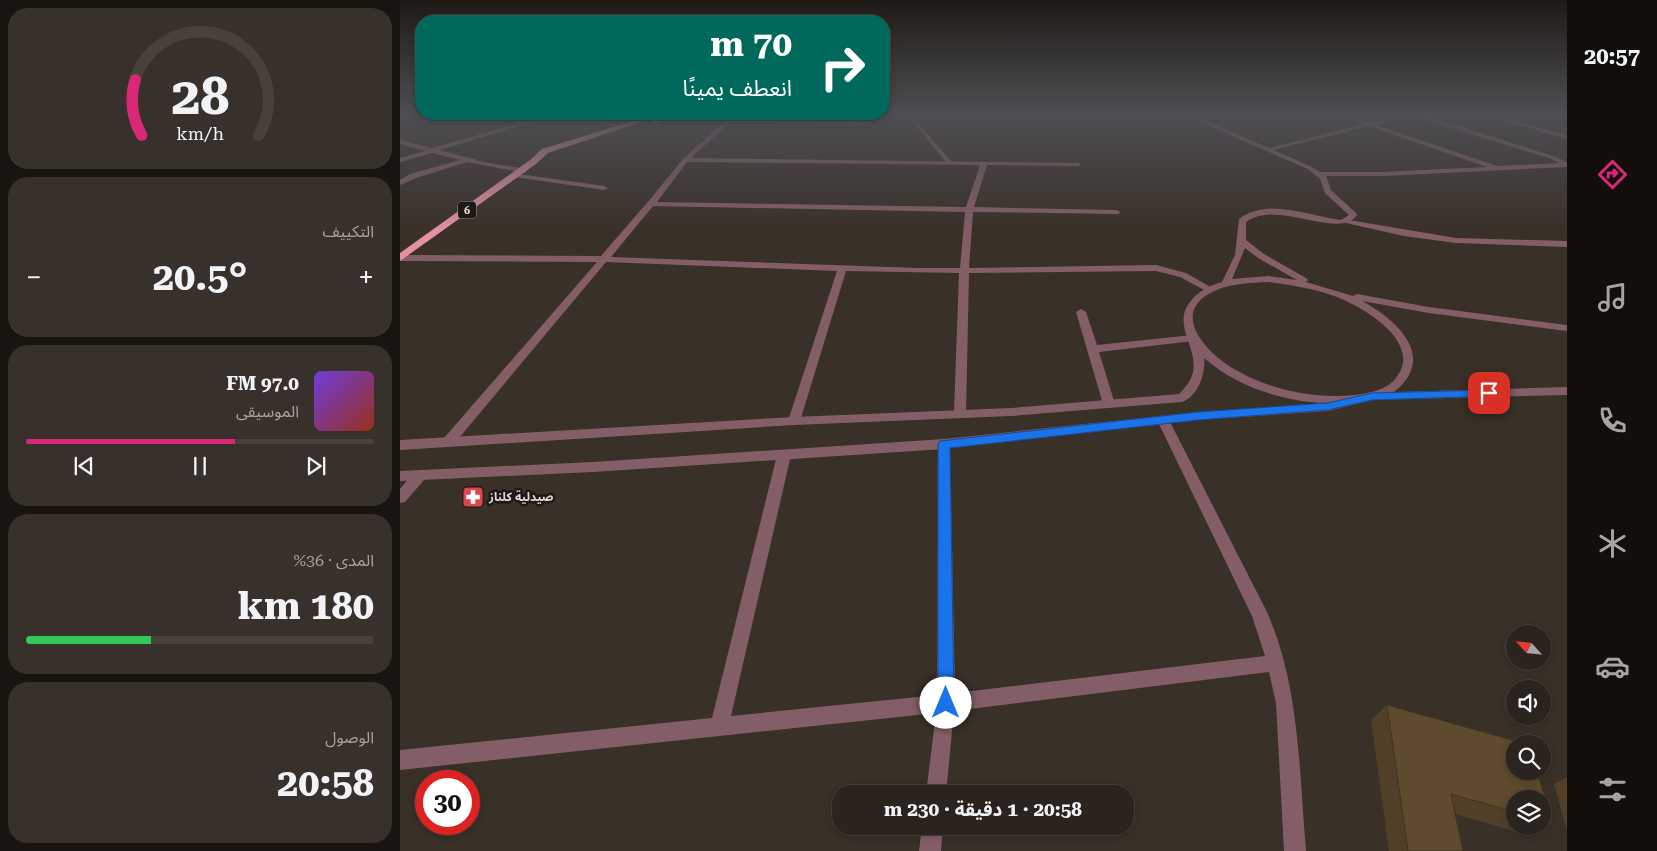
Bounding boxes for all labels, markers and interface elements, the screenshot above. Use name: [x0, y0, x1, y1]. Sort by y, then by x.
text: 70 m: [710, 24, 792, 65]
icon: right: [810, 35, 875, 100]
text: 20:57: [1584, 44, 1640, 69]
text: 28: [171, 66, 229, 127]
text: انعطف يمينًا: [683, 76, 792, 101]
text: km/h: [176, 123, 224, 144]
icon: directions: [1595, 157, 1630, 192]
road number: 6: [458, 202, 476, 218]
text: التكييف: [322, 222, 374, 241]
text: 20.5°: [153, 255, 247, 299]
text: −: [26, 261, 42, 294]
text: +: [358, 261, 374, 294]
icon: music: [1595, 280, 1630, 315]
text: 97.0 FM: [226, 372, 299, 395]
pin: [1468, 372, 1510, 414]
icon: arrive: [1475, 379, 1503, 407]
text: الموسيقى: [236, 402, 299, 421]
icon: phone: [1595, 403, 1630, 438]
icon: previous: [70, 452, 98, 480]
icon: pause: [186, 452, 214, 480]
icon: next: [302, 452, 330, 480]
pharmacy icon: صيدلية كلناز: [461, 485, 485, 509]
place label: صيدلية كلناز: [488, 490, 554, 504]
icon: climate: [1595, 526, 1630, 561]
text: المدى · 36%: [294, 551, 374, 570]
text: 180 km: [238, 584, 374, 628]
north arrow: [1506, 625, 1551, 670]
map controls: [1506, 625, 1551, 835]
icon: car: [1595, 649, 1630, 684]
position arrow: [919, 676, 971, 728]
button: sound: [1506, 680, 1551, 725]
text: الوصول: [325, 728, 374, 747]
button: search: [1506, 735, 1551, 780]
text: 20:58: [277, 761, 374, 805]
speed limit sign: 30: [415, 770, 480, 835]
icon: filters: [1595, 772, 1630, 807]
button: layers: [1506, 790, 1551, 835]
text: 20:58 · 1 دقيقة · 230 m: [884, 798, 1082, 821]

